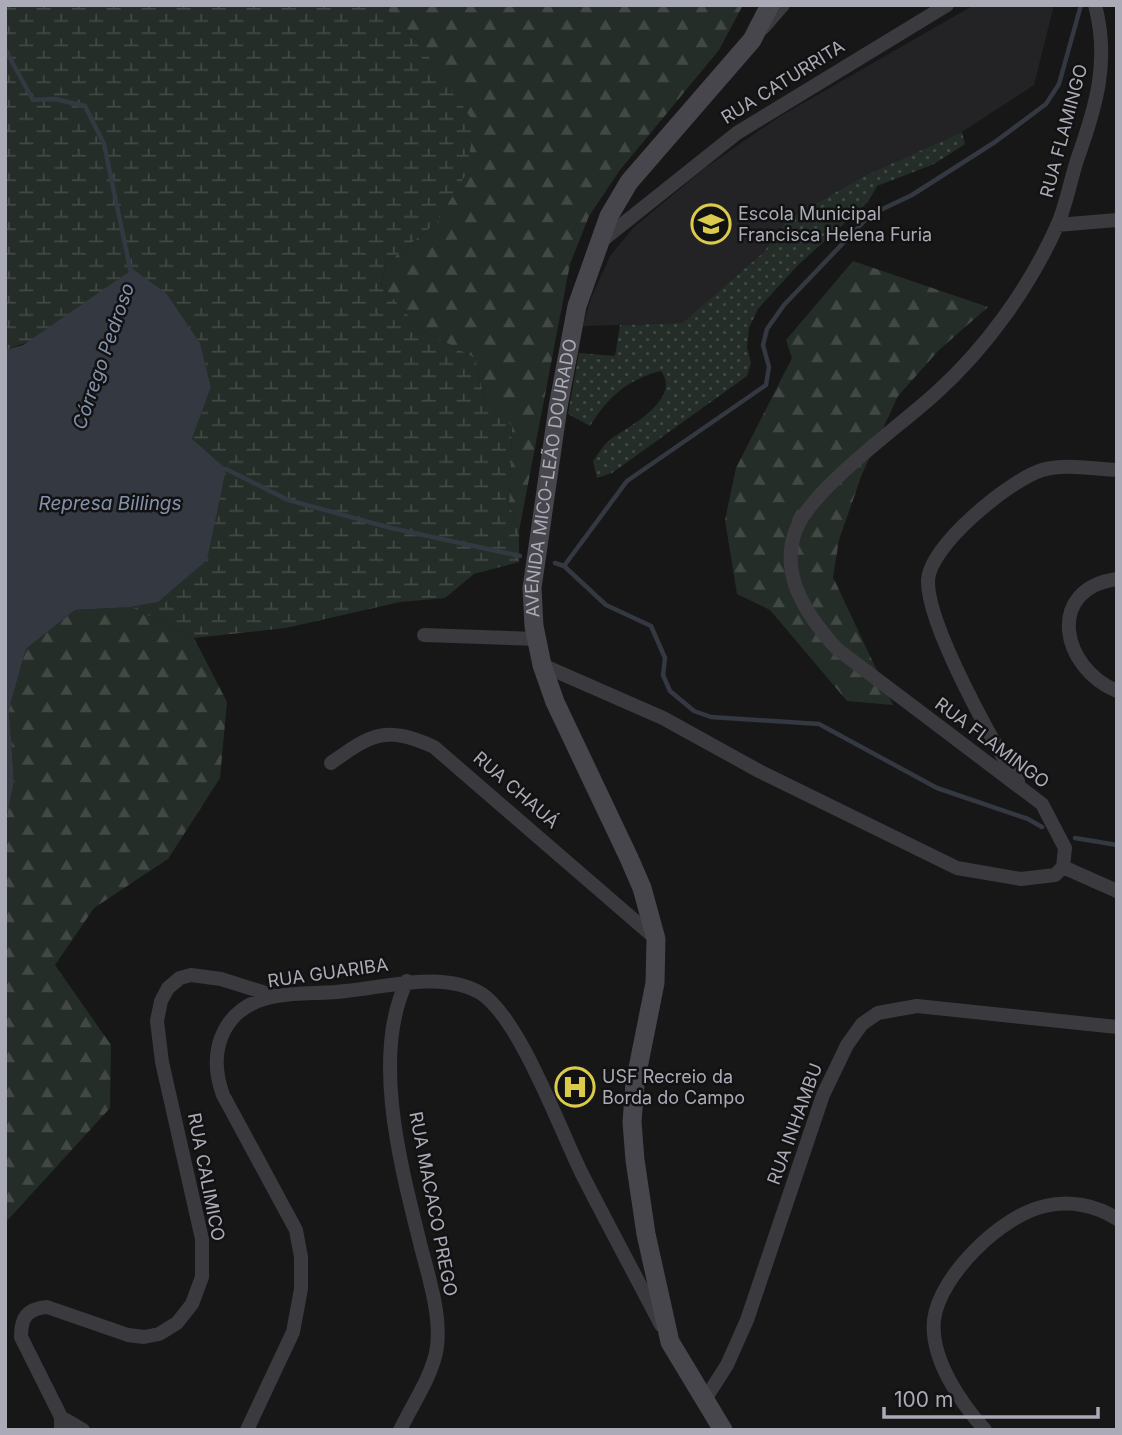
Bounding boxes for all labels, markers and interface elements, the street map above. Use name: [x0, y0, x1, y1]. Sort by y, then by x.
street label: RUA CATURRITA: [717, 35, 848, 128]
street label: RUA FLAMINGO: [1036, 62, 1091, 200]
school or university icon: Escola Municipal Francisca Helena Furia: [690, 203, 732, 245]
place label: Escola Municipal Francisca Helena Furia: [738, 203, 932, 245]
water label: Córrego Pedroso: [68, 280, 139, 432]
street label: AVENIDA MICO-LEÃO DOURADO: [521, 337, 581, 618]
water label: Represa Billings: [38, 492, 182, 515]
street label: RUA FLAMINGO: [931, 693, 1053, 792]
street label: RUA CHAUÁ: [469, 746, 564, 832]
street label: RUA GUARIBA: [266, 954, 390, 991]
street label: RUA INHAMBU: [763, 1060, 826, 1187]
hospital icon: USF Recreio da Borda do Campo: [554, 1066, 596, 1108]
place label: USF Recreio da Borda do Campo: [602, 1066, 745, 1108]
street label: RUA MACACO PREGO: [405, 1110, 462, 1298]
street label: RUA CALIMICO: [184, 1111, 229, 1243]
scale bar: [884, 1376, 1098, 1420]
text: 100 m: [894, 1387, 953, 1412]

